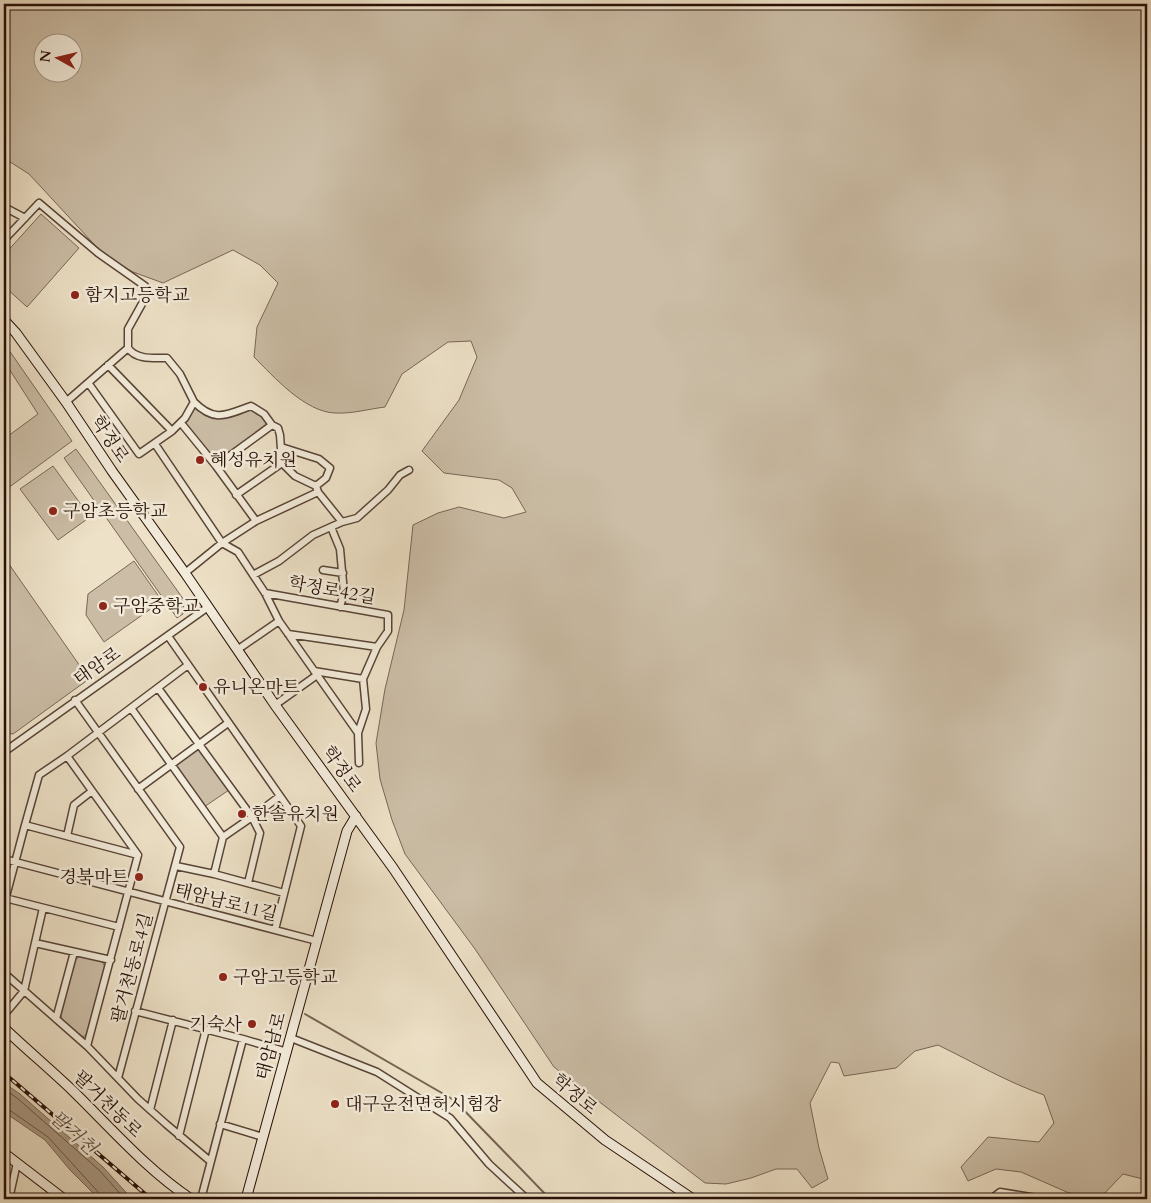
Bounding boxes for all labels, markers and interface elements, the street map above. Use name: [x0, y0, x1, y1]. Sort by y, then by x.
north arrow: [32, 32, 82, 82]
text: N: [35, 49, 56, 64]
place label: 함지고등학교: [85, 283, 190, 308]
marker: 함지고등학교: [69, 289, 81, 301]
street label: 학정로: [85, 411, 135, 468]
place label: 혜성유치원: [210, 448, 297, 473]
marker: 혜성유치원: [194, 454, 206, 466]
place label: 구암초등학교: [63, 499, 168, 524]
marker: 구암초등학교: [47, 505, 59, 517]
street label: 학정로42길: [286, 571, 377, 610]
place label: 구암중학교: [113, 594, 201, 619]
marker: 구암중학교: [97, 600, 109, 612]
street label: 태암로: [69, 641, 126, 692]
place label: 유니온마트: [213, 675, 301, 700]
marker: 유니온마트: [197, 681, 209, 693]
street label: 학정로: [316, 741, 367, 798]
place label: 한솔유치원: [252, 802, 339, 827]
marker: 한솔유치원: [236, 808, 248, 820]
place label: 경북마트: [59, 865, 130, 890]
marker: 경북마트: [133, 871, 145, 883]
street label: 태암남로11길: [172, 878, 280, 927]
street label: 팔거천동로4길: [106, 910, 159, 1026]
place label: 구암고등학교: [233, 965, 338, 990]
marker: 구암고등학교: [217, 971, 229, 983]
street label: 태암남로: [250, 1009, 293, 1083]
place label: 기숙사: [190, 1012, 243, 1037]
marker: 기숙사: [246, 1018, 258, 1030]
street label: 팔거천동로: [69, 1066, 147, 1142]
street label: 학정로: [547, 1068, 603, 1121]
place label: 대구운전면허시험장: [345, 1092, 502, 1117]
marker: 대구운전면허시험장: [329, 1098, 341, 1110]
water label: 팔거천: [46, 1105, 102, 1159]

